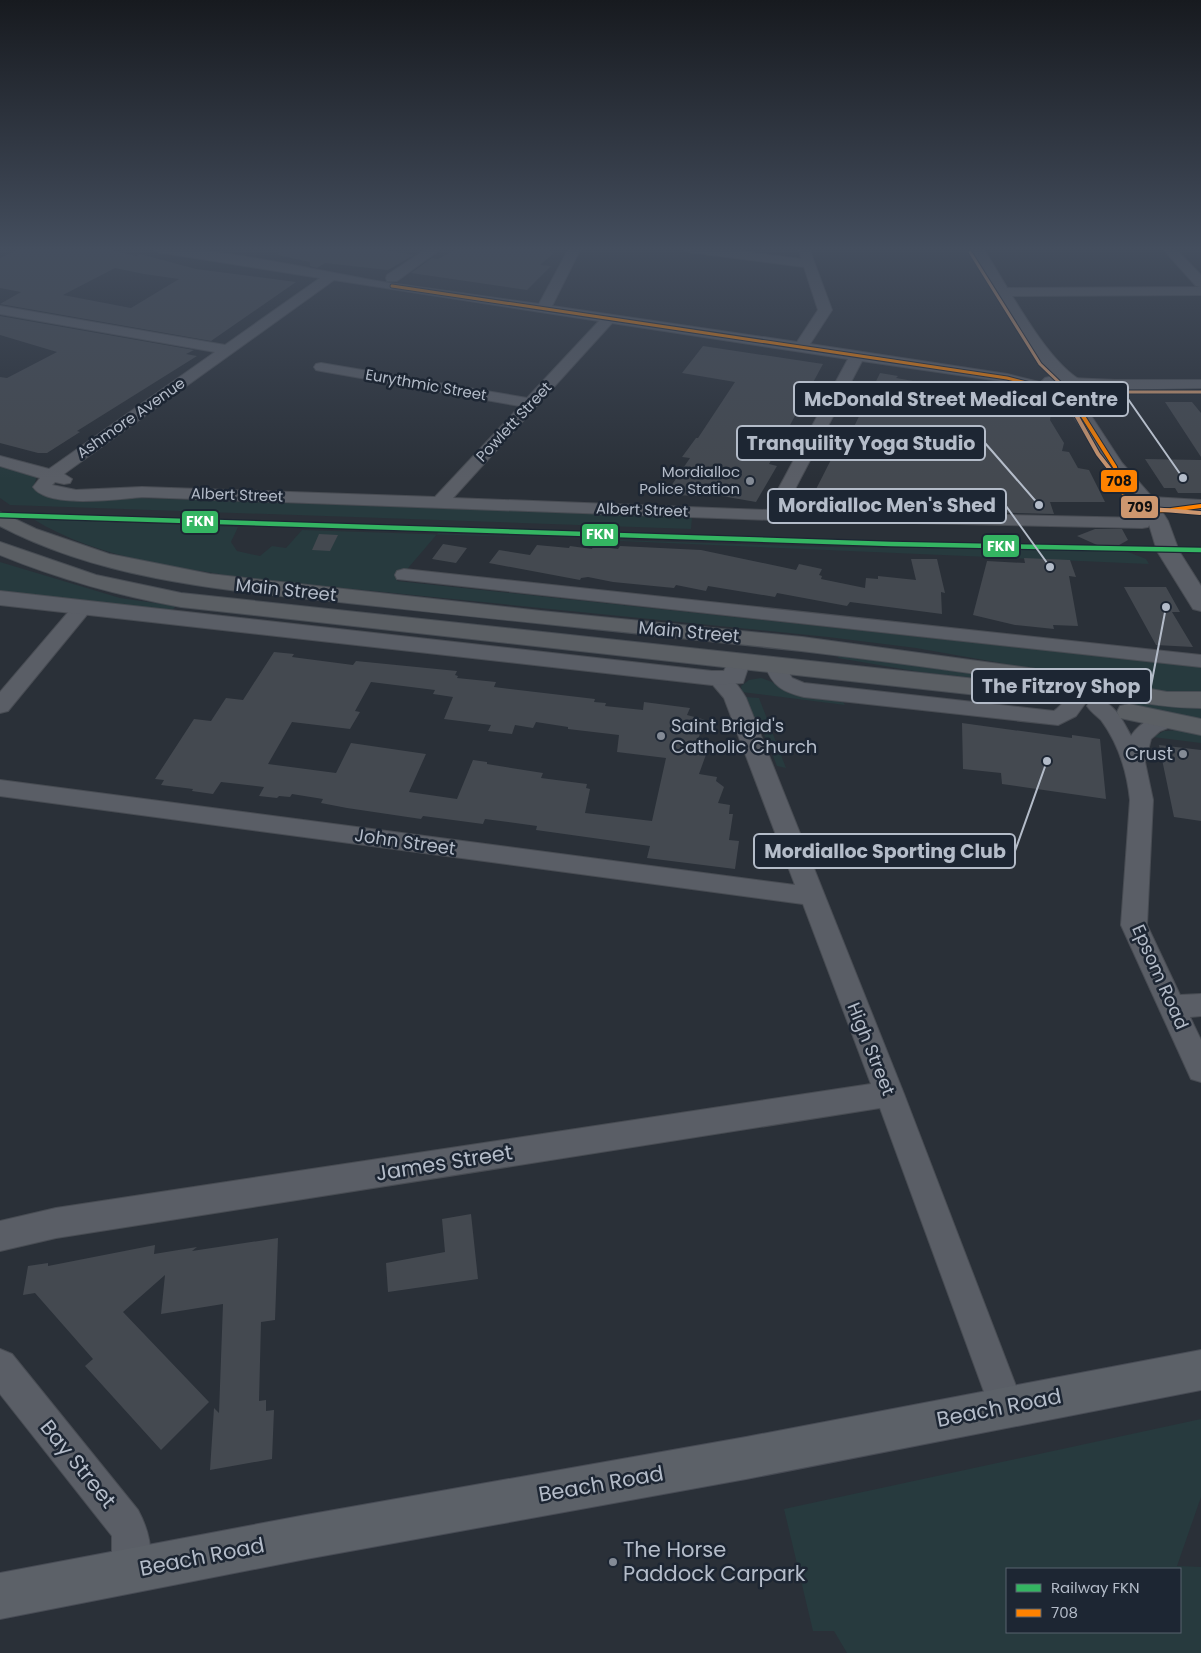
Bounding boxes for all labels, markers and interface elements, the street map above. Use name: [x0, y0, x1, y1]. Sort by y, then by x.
street label: Eurythmic Street: [364, 364, 488, 405]
street label: Ashmore Avenue: [72, 372, 189, 463]
street label: Powlett Street: [471, 377, 556, 466]
callout: McDonald Street Medical Centre: [794, 382, 1128, 416]
text: McDonald Street Medical Centre: [804, 386, 1118, 413]
callout: Tranquility Yoga Studio: [737, 426, 985, 460]
text: Tranquility Yoga Studio: [747, 430, 975, 457]
place label: Mordialloc Police Station: [639, 461, 740, 499]
line badge: 708: [1100, 469, 1138, 493]
text: 708: [1106, 471, 1132, 491]
marker: Mordialloc Police Station: [744, 475, 756, 487]
street label: Albert Street: [191, 482, 283, 507]
callout: Mordialloc Men's Shed: [768, 489, 1006, 523]
text: Mordialloc Men's Shed: [778, 492, 996, 519]
line badge: 709: [1120, 495, 1159, 519]
street label: Albert Street: [596, 497, 688, 522]
text: 709: [1127, 497, 1153, 517]
line badge: FKN: [181, 510, 219, 534]
text: FKN: [186, 511, 214, 531]
line badge: FKN: [581, 523, 619, 547]
text: FKN: [586, 524, 614, 544]
line badge: FKN: [982, 534, 1020, 558]
text: FKN: [987, 536, 1015, 556]
street label: Main Street: [234, 572, 338, 607]
street label: Main Street: [638, 615, 741, 648]
callout: The Fitzroy Shop: [972, 669, 1151, 703]
text: The Fitzroy Shop: [982, 673, 1140, 700]
place label: Saint Brigid's Catholic Church: [671, 713, 817, 759]
marker: Saint Brigid's Catholic Church: [655, 730, 667, 742]
place label: Crust: [1125, 741, 1173, 766]
marker: Crust: [1177, 748, 1189, 760]
street label: John Street: [353, 822, 457, 861]
callout: Mordialloc Sporting Club: [754, 834, 1015, 868]
text: Mordialloc Sporting Club: [764, 838, 1006, 865]
street label: Epsom Road: [1126, 920, 1195, 1033]
street label: High Street: [842, 999, 901, 1099]
street label: James Street: [373, 1137, 514, 1188]
street label: Beach Road: [934, 1381, 1064, 1434]
street label: Bay Street: [34, 1413, 123, 1514]
street label: Beach Road: [536, 1458, 666, 1509]
street label: Beach Road: [137, 1530, 267, 1583]
place label: The Horse Paddock Carpark: [623, 1535, 806, 1588]
marker: The Horse Paddock Carpark: [607, 1556, 619, 1568]
legend: [1006, 1568, 1181, 1633]
text: Railway FKN: [1051, 1577, 1140, 1598]
text: 708: [1051, 1602, 1078, 1623]

